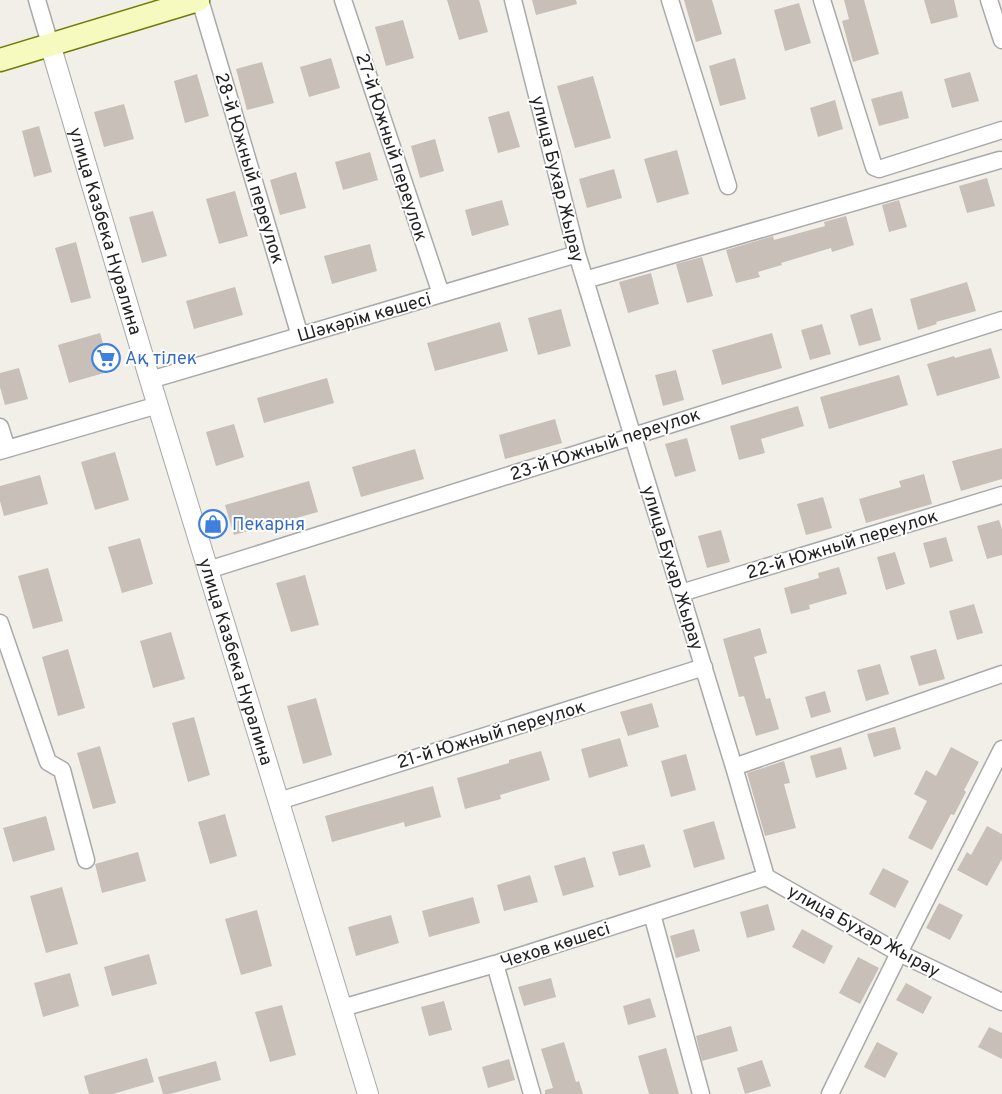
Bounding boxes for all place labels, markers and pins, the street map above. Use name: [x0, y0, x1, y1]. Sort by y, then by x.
supermarket icon: Ақ тілек: [91, 343, 121, 373]
place label: Ақ тілек: [125, 348, 197, 371]
shop icon: Пекарня: [198, 509, 228, 539]
place label: Пекарня: [232, 514, 305, 537]

